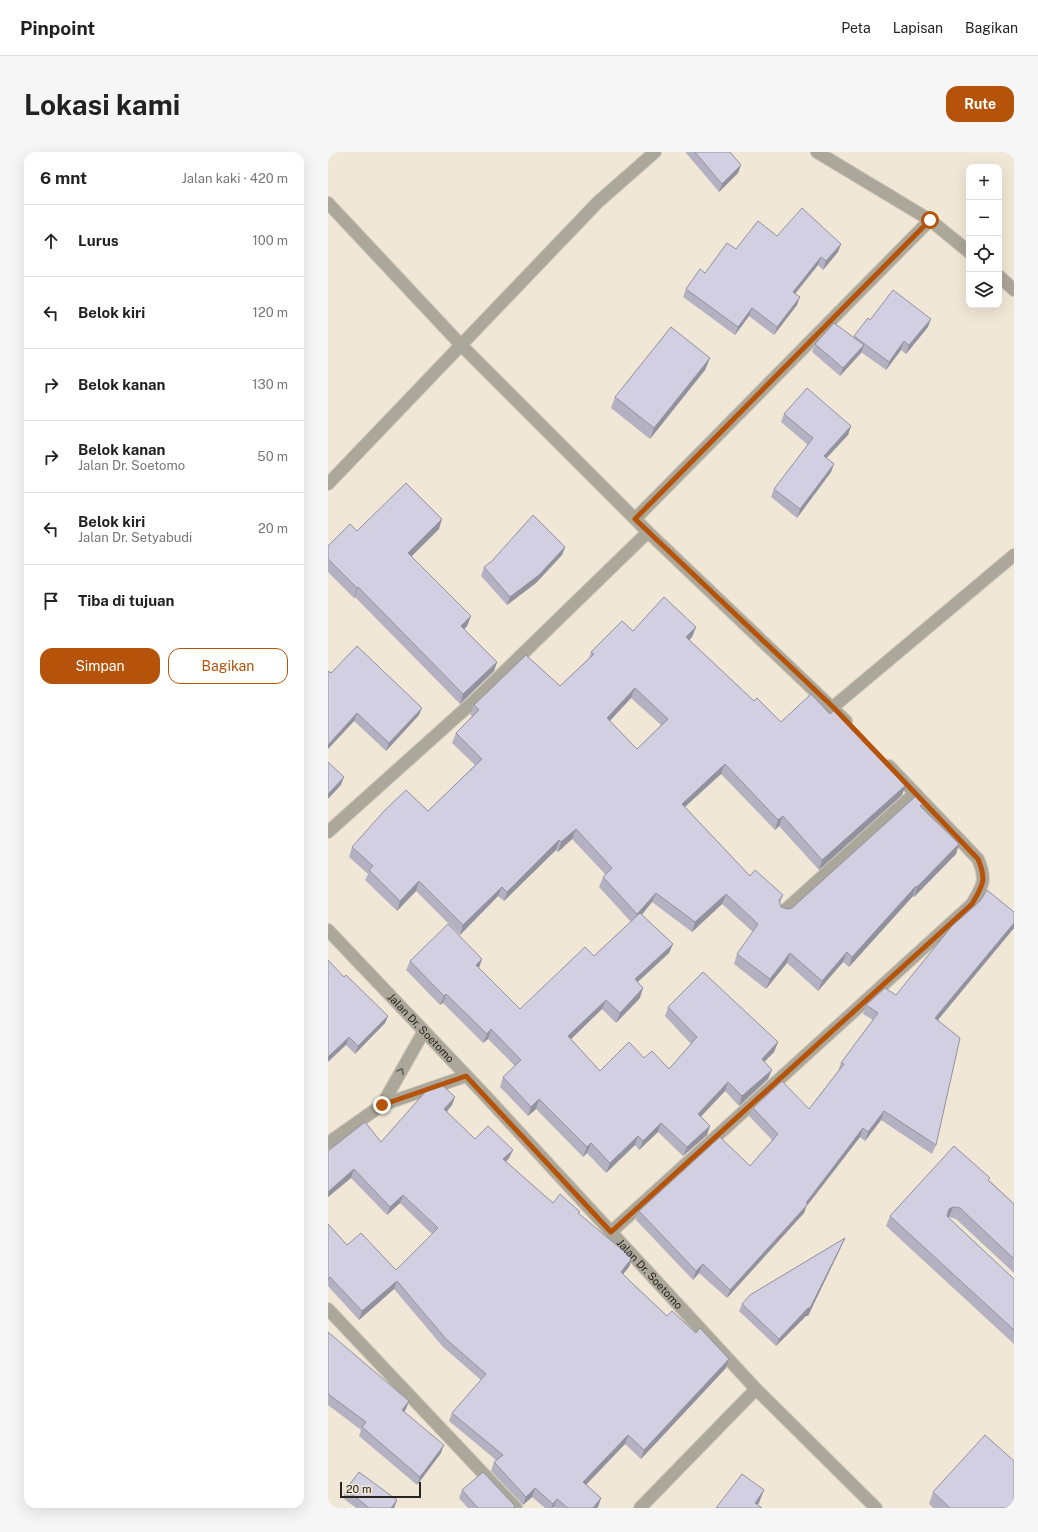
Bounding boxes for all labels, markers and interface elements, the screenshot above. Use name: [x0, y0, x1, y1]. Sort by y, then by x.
text: Pinpoint: [20, 17, 95, 39]
text: Peta: [841, 20, 871, 36]
text: Lapisan: [893, 20, 943, 36]
text: Bagikan: [965, 20, 1018, 36]
button: Rute: [946, 86, 1014, 122]
text: Lokasi kami: [24, 88, 180, 121]
map controls: [966, 164, 1002, 308]
button: +: [966, 164, 1002, 200]
text: 6 mnt: [40, 168, 87, 188]
text: Jalan kaki · 420 m: [182, 171, 288, 186]
button: −: [966, 200, 1002, 236]
route start: [921, 211, 939, 229]
icon: ahead: [40, 230, 62, 252]
text: Lurus: [78, 232, 119, 249]
text: 100 m: [252, 233, 288, 248]
button: locate: [966, 236, 1002, 272]
button: layers: [966, 272, 1002, 308]
icon: left: [40, 302, 62, 324]
text: Belok kiri: [78, 304, 145, 321]
text: 120 m: [253, 305, 288, 320]
icon: right: [40, 374, 62, 396]
text: Belok kanan: [78, 376, 165, 393]
text: 130 m: [252, 377, 288, 392]
text: Belok kanan: [78, 441, 165, 458]
icon: right: [40, 446, 62, 468]
text: 50 m: [257, 449, 288, 464]
text: Jalan Dr. Soetomo: [78, 458, 185, 473]
text: Belok kiri: [78, 513, 145, 530]
icon: left: [40, 518, 62, 540]
text: 20 m: [258, 521, 288, 536]
text: Jalan Dr. Setyabudi: [78, 530, 192, 545]
icon: arrive: [40, 590, 62, 612]
text: Tiba di tujuan: [78, 592, 174, 609]
button: Simpan: [40, 648, 160, 684]
button: Bagikan: [168, 648, 288, 684]
street label: Jalan Dr. Soetomo: [385, 991, 457, 1065]
one-way arrow: [397, 1068, 404, 1075]
route end: [373, 1096, 391, 1114]
street label: Jalan Dr. Soetomo: [615, 1236, 685, 1311]
scale bar: [340, 1480, 421, 1499]
text: 20 m: [346, 1483, 371, 1495]

